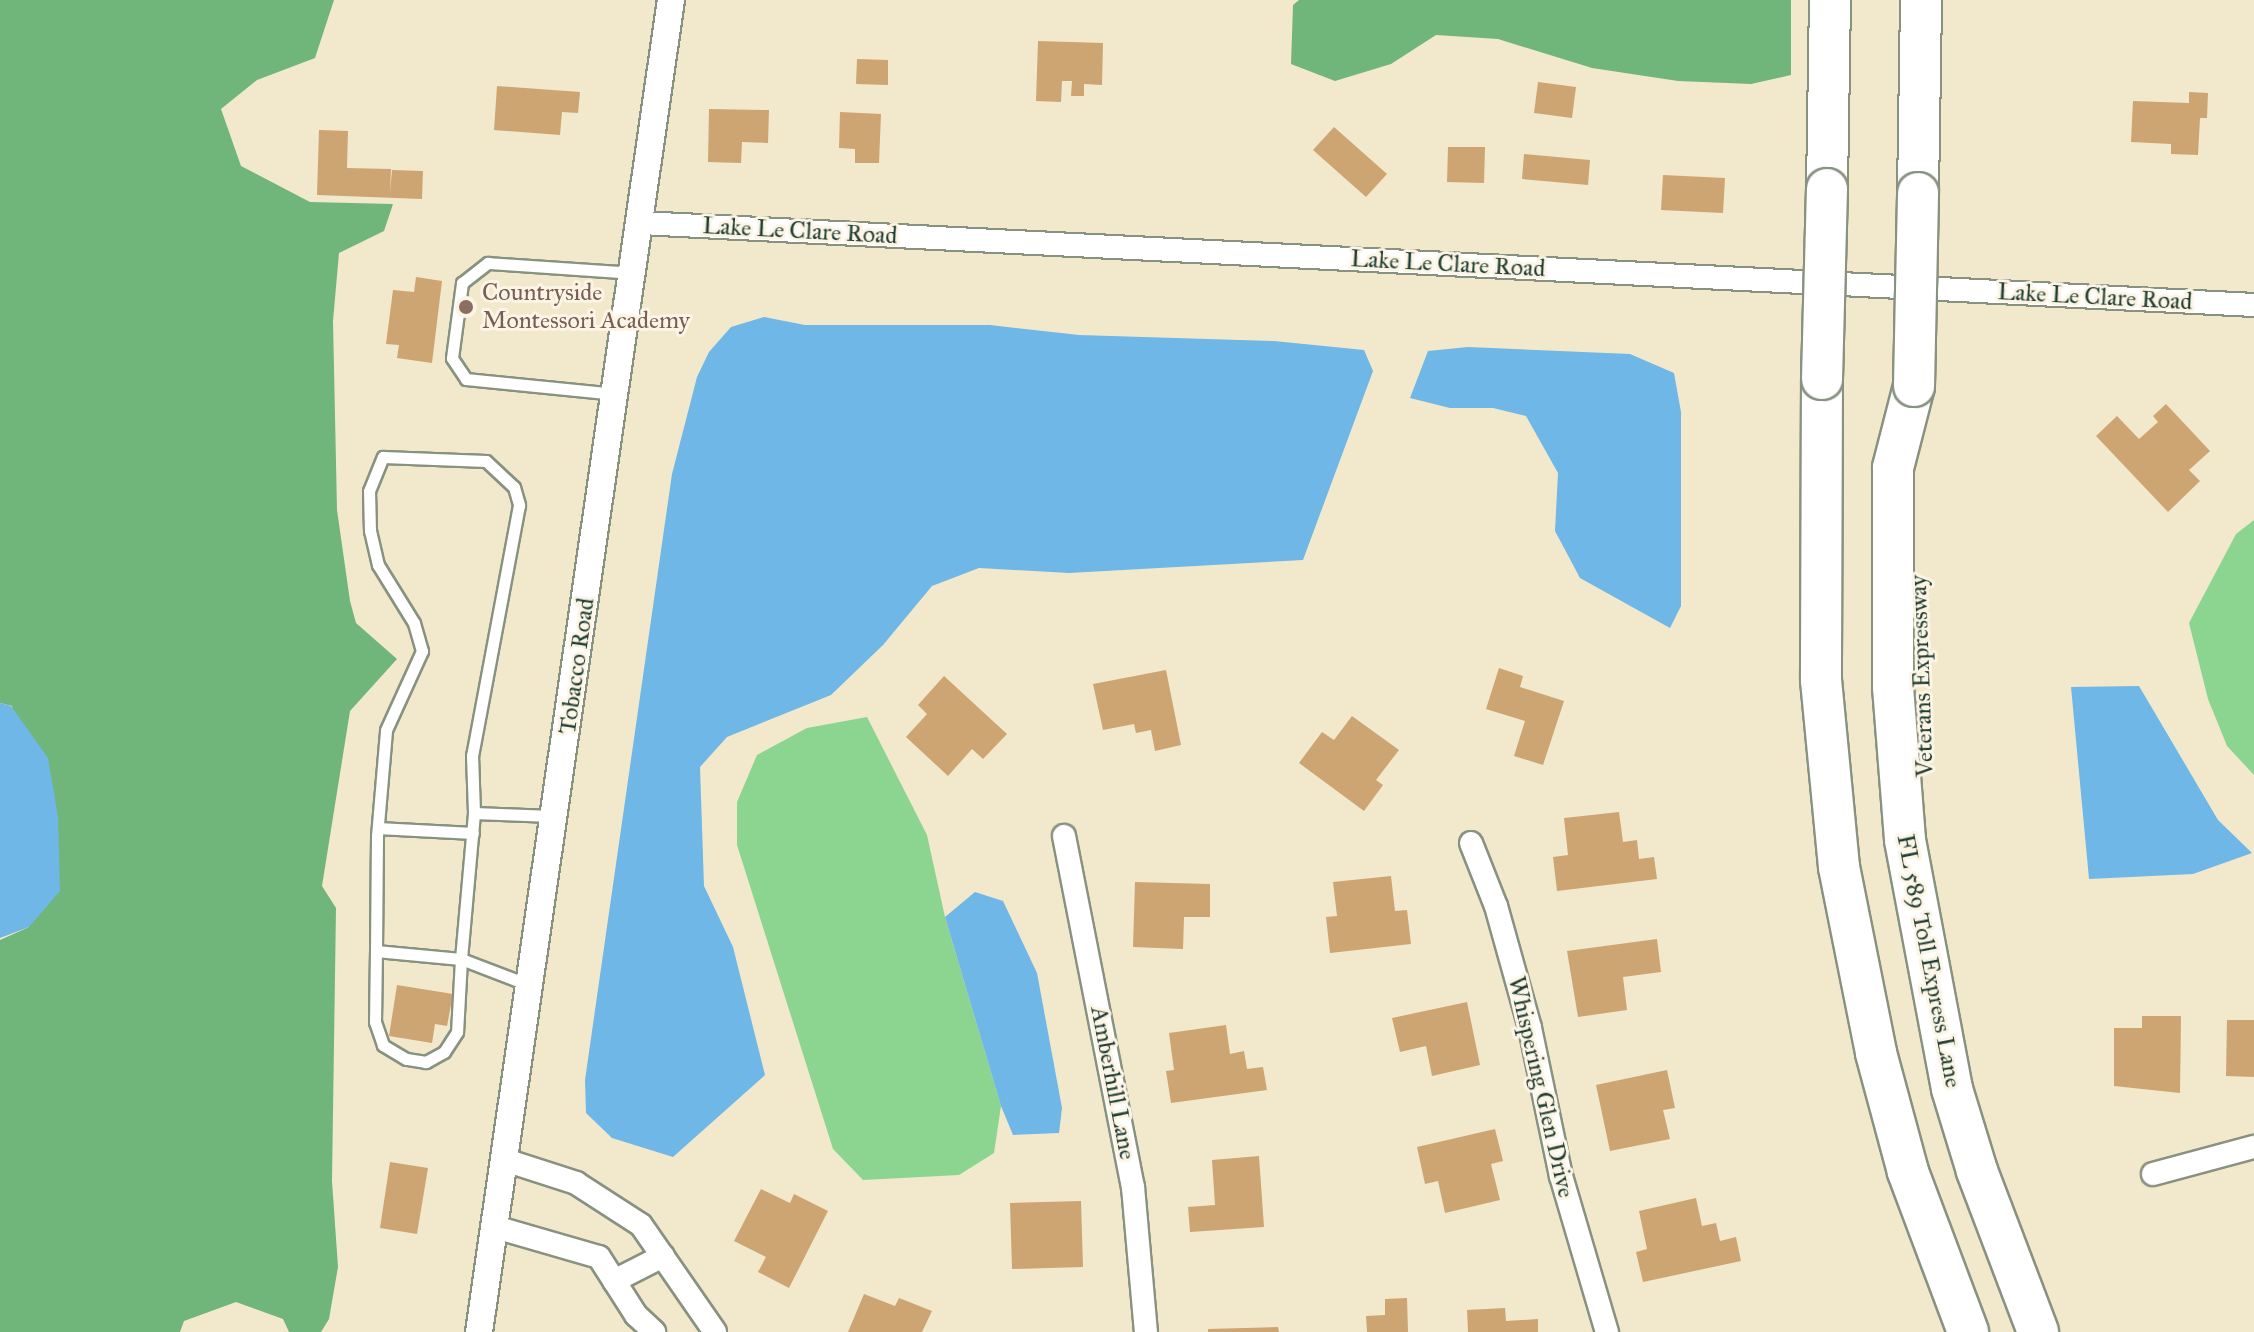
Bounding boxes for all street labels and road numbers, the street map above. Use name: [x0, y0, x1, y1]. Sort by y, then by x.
street label: Lake Le Clare Road: [702, 212, 898, 250]
street label: Lake Le Clare Road: [1350, 245, 1546, 283]
street label: Lake Le Clare Road: [1997, 278, 2193, 316]
street label: Veterans Expressway: [1904, 574, 1940, 778]
street label: Tobacco Road: [553, 596, 601, 736]
street label: FL 589 Toll Express Lane: [1890, 832, 1968, 1090]
street label: Whispering Glen Drive: [1502, 974, 1580, 1200]
street label: Amberhill Lane: [1084, 1004, 1142, 1162]

